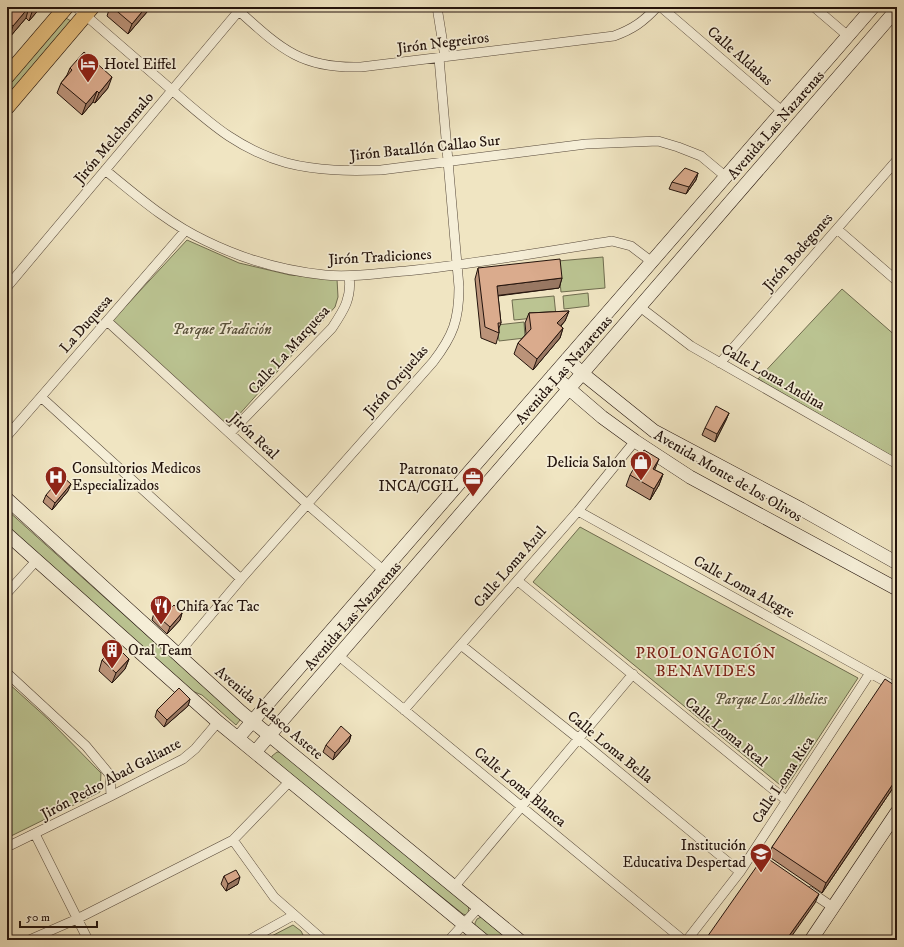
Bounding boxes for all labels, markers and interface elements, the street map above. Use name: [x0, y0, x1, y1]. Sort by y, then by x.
street label: Calle Aldabas: [703, 22, 777, 90]
street label: Jirón Negreiros: [394, 28, 490, 58]
hotel icon: Hotel Eiffel: [75, 51, 101, 84]
place label: Hotel Eiffel: [104, 55, 176, 74]
street label: Avenida Las Nazarenas: [723, 67, 829, 183]
street label: Jirón Melchormalo: [69, 88, 158, 189]
street label: Jirón Batallón Callao Sur: [347, 131, 501, 166]
street label: Jirón Bodegones: [758, 209, 837, 297]
street label: Jirón Tradiciones: [326, 245, 432, 269]
street label: La Duquesa: [56, 290, 117, 357]
street label: Calle La Marquesa: [244, 301, 334, 398]
street label: Avenida Las Nazarenas: [511, 312, 617, 428]
park label: Parque Tradición: [172, 320, 272, 339]
street label: Calle Loma Andina: [718, 340, 829, 415]
street label: Jirón Orejuelas: [358, 341, 432, 422]
street label: Jirón Real: [224, 407, 283, 464]
street label: Avenida Monte de los Olivos: [650, 426, 806, 526]
shop icon: Delicia Salon: [628, 449, 654, 482]
place label: Delicia Salon: [547, 453, 626, 472]
place label: Consultorios Medicos Especializados: [72, 459, 201, 495]
place label: Patronato INCA/CGIL: [379, 460, 458, 496]
hospital icon: Consultorios Medicos Especializados: [43, 464, 69, 497]
office icon: Patronato INCA/CGIL: [460, 465, 486, 498]
street label: Calle Loma Azul: [470, 522, 551, 612]
street label: Calle Loma Alegre: [690, 551, 798, 623]
street label: Avenida Las Nazarenas: [300, 558, 406, 674]
restaurant icon: Chifa Yac Tac: [148, 593, 174, 626]
place label: Chifa Yac Tac: [176, 597, 260, 616]
building icon: Oral Team: [99, 637, 125, 670]
place label: Oral Team: [128, 641, 192, 660]
district label: PROLONGACIÓN BENAVIDES: [635, 643, 777, 681]
street label: Avenida Velasco Astete: [211, 662, 327, 764]
park label: Parque Los Alhelies: [715, 690, 828, 709]
street label: Calle Loma Real: [681, 693, 771, 771]
street label: Calle Loma Bella: [563, 707, 657, 788]
street label: Calle Loma Rica: [748, 732, 819, 827]
street label: Jirón Pedro Abad Galiante: [36, 734, 184, 825]
street label: Calle Loma Blanca: [470, 743, 570, 832]
place label: Institución Educativa Despertad: [623, 836, 747, 872]
school or university icon: Institución Educativa Despertad: [748, 841, 774, 874]
scale bar: [20, 903, 97, 929]
text: 50 m: [26, 910, 50, 925]

